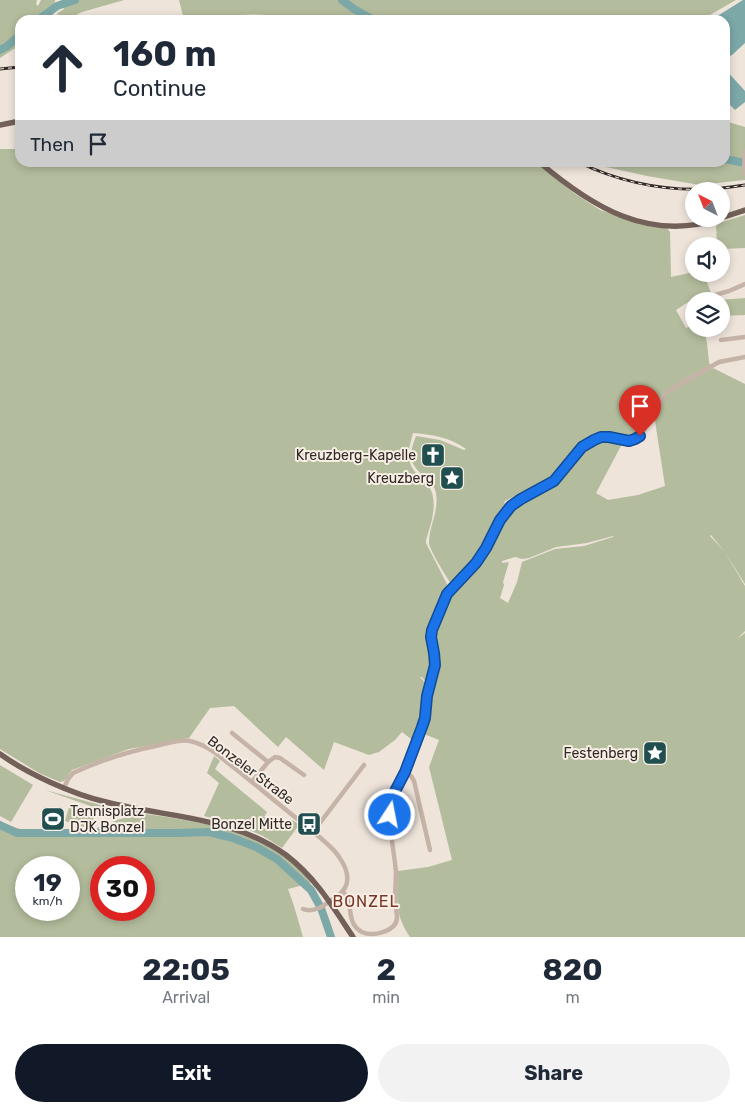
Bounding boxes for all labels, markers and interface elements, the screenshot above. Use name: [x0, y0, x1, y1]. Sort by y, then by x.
text: 160 m: [113, 33, 217, 75]
icon: ahead: [30, 35, 95, 100]
text: Continue: [113, 75, 206, 102]
icon: arrive: [84, 130, 112, 158]
text: Then: [30, 133, 74, 156]
north arrow: [685, 182, 730, 228]
map controls: [685, 182, 730, 337]
button: sound: [685, 237, 730, 282]
button: layers: [685, 292, 730, 337]
pin: [619, 385, 661, 436]
icon: arrive: [626, 392, 654, 420]
church icon: Kreuzberg-Kapelle: [420, 442, 446, 468]
place label: Kreuzberg-Kapelle: [296, 447, 416, 464]
place icon: Kreuzberg: [439, 465, 465, 491]
place label: Kreuzberg: [367, 470, 434, 487]
street label: Bonzeler Straße: [204, 732, 297, 808]
place icon: Festenberg: [642, 740, 668, 766]
place label: Festenberg: [564, 745, 638, 762]
position arrow: [363, 788, 415, 840]
place label: Tennisplatz DJK Bonzel: [70, 803, 144, 836]
sports icon: Tennisplatz DJK Bonzel: [40, 806, 66, 832]
bus stop icon: Bonzel Mitte: [296, 811, 322, 837]
place label: Bonzel Mitte: [211, 816, 292, 833]
speed limit sign: 30: [90, 856, 155, 921]
text: 19: [33, 868, 62, 897]
district label: BONZEL: [333, 892, 399, 911]
text: km/h: [33, 894, 62, 908]
text: 22:05: [142, 952, 230, 988]
text: 2: [376, 952, 396, 988]
text: 820: [542, 952, 603, 988]
text: Arrival: [162, 988, 210, 1007]
text: min: [372, 988, 400, 1007]
text: m: [565, 988, 580, 1007]
button: Exit: [15, 1044, 368, 1102]
button: Share: [378, 1044, 730, 1102]

